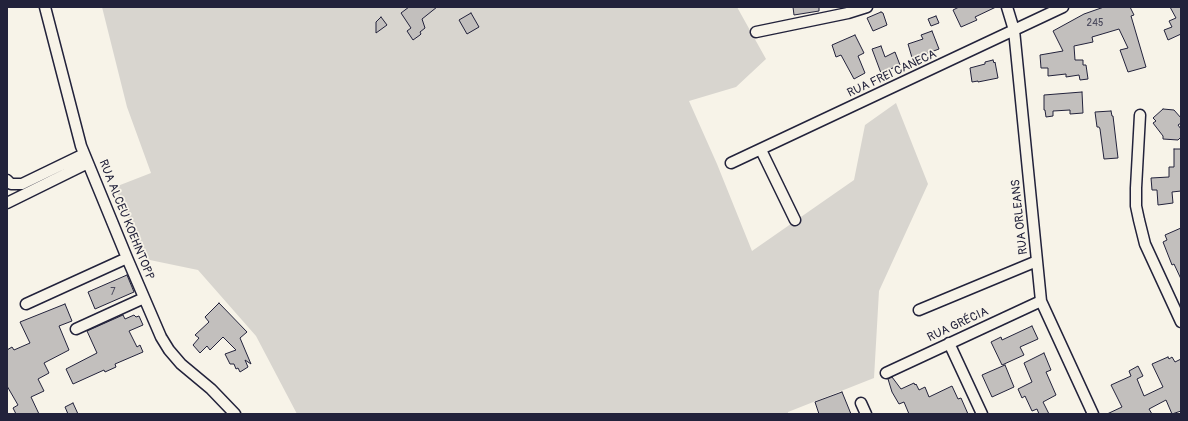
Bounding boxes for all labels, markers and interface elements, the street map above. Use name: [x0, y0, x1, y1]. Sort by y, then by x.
house number: 245: [1087, 17, 1103, 29]
street label: RUA FREI CANECA: [845, 47, 939, 101]
street label: RUA ALCEU KOEHNTOPP: [95, 158, 157, 282]
street label: RUA ORLEANS: [1009, 179, 1031, 255]
house number: 7: [110, 286, 116, 298]
street label: RUA GRÉCIA: [925, 305, 991, 345]

